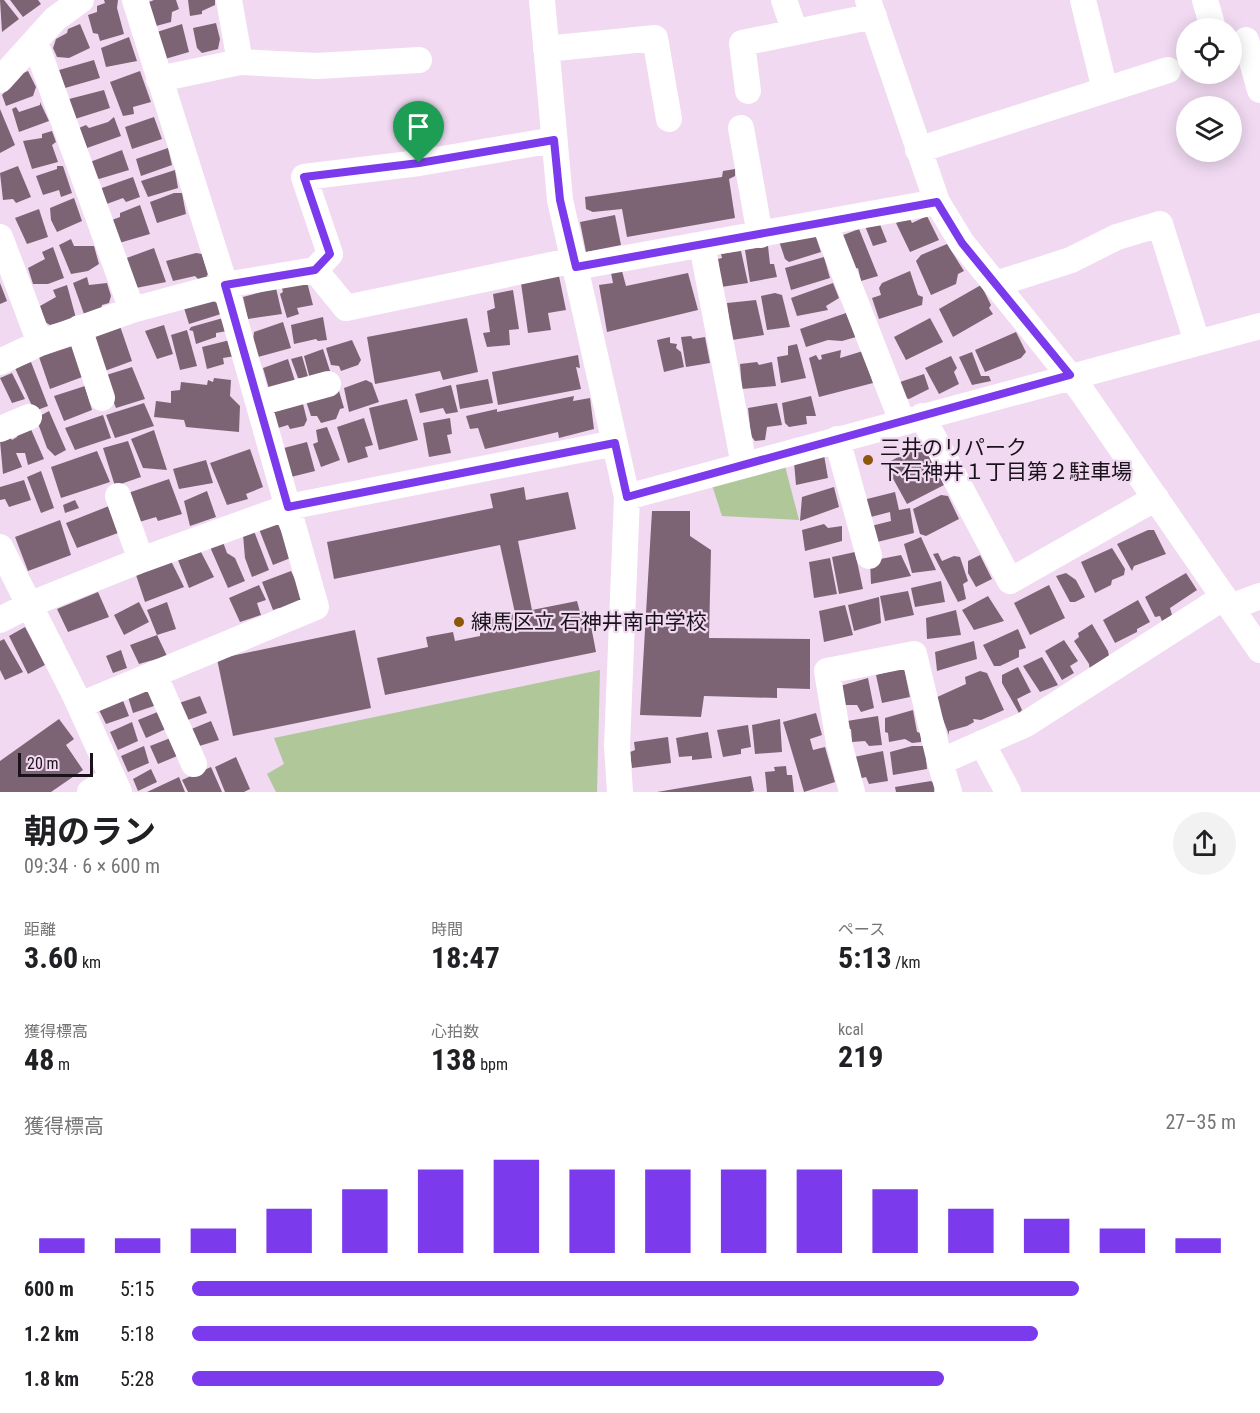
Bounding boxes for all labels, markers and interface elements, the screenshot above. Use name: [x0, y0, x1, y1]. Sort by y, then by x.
map controls: [1176, 18, 1242, 162]
button: locate: [1176, 18, 1242, 84]
button: layers: [1176, 96, 1242, 162]
pin: [393, 101, 444, 163]
icon: arrive: [402, 110, 435, 143]
place label: 三井のリパーク 下石神井１丁目第２駐車場: [880, 436, 1132, 484]
marker: 三井のリパーク 下石神井１丁目第２駐車場: [861, 453, 875, 467]
place label: 練馬区立 石神井南中学校: [471, 610, 707, 634]
marker: 練馬区立 石神井南中学校: [452, 615, 466, 629]
scale bar: [18, 750, 93, 778]
text: 20 m: [27, 754, 59, 773]
text: 朝のラン: [24, 812, 156, 851]
button: share: [1173, 812, 1236, 875]
text: 09:34 · 6 × 600 m: [24, 854, 160, 878]
text: 距離: [24, 920, 56, 939]
text: 時間: [431, 920, 463, 939]
text: ペース: [838, 920, 885, 939]
text: 3.60: [24, 940, 78, 975]
text: 18:47: [431, 940, 500, 975]
text: 5:13: [838, 940, 892, 975]
text: km: [78, 953, 101, 972]
text: /km: [892, 953, 921, 972]
text: kcal: [838, 1020, 864, 1039]
text: 獲得標高: [24, 1022, 88, 1041]
text: 心拍数: [431, 1022, 479, 1041]
text: 219: [838, 1039, 883, 1074]
text: 48: [24, 1042, 54, 1077]
text: 138: [431, 1042, 476, 1077]
text: m: [54, 1055, 70, 1074]
text: bpm: [476, 1055, 508, 1074]
text: 27–35 m: [1165, 1110, 1236, 1134]
text: 獲得標高: [24, 1114, 104, 1138]
text: 600 m: [24, 1277, 74, 1301]
text: 5:15: [120, 1277, 154, 1301]
text: 1.2 km: [24, 1322, 79, 1346]
text: 5:18: [120, 1322, 154, 1346]
text: 1.8 km: [24, 1367, 79, 1391]
text: 5:28: [120, 1367, 154, 1391]

